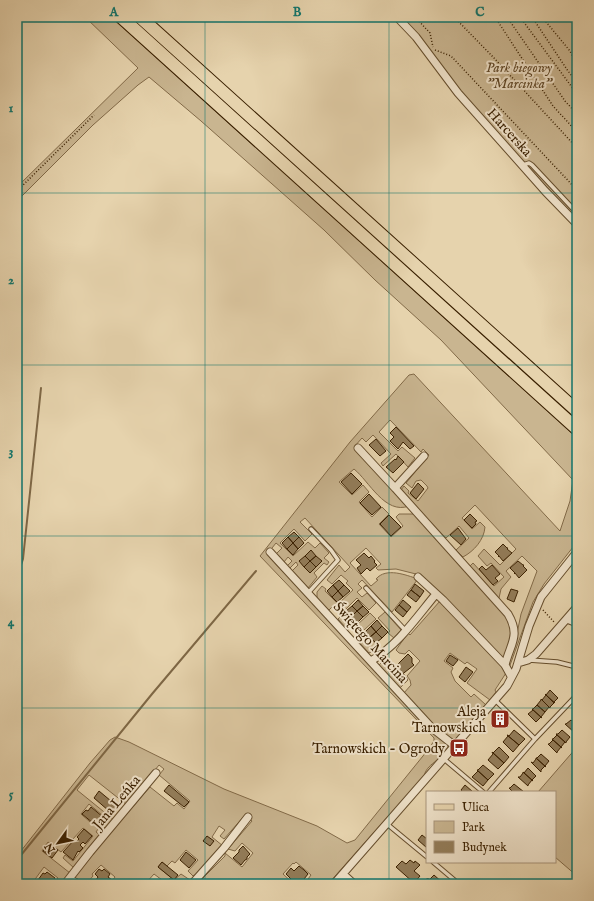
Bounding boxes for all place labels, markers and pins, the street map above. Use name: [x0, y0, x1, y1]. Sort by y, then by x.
place label: Aleja Tarnowskich: [412, 703, 487, 737]
building icon: Aleja Tarnowskich: [489, 708, 511, 730]
bus stop icon: Tarnowskich - Ogrody: [448, 737, 470, 759]
place label: Tarnowskich - Ogrody: [312, 740, 445, 758]

